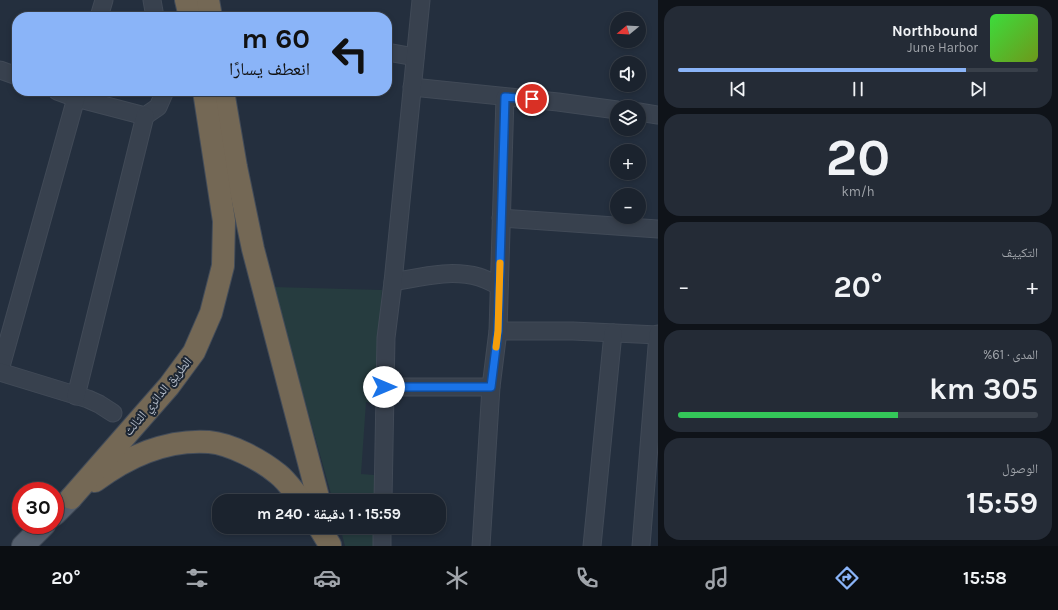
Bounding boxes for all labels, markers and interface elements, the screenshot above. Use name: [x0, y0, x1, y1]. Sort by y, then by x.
north arrow: [610, 12, 646, 48]
map controls: [610, 12, 646, 224]
text: 60 m: [242, 22, 310, 55]
text: Northbound: [892, 22, 978, 40]
icon: left: [324, 28, 376, 80]
text: June Harbor: [907, 40, 978, 55]
button: sound: [610, 56, 646, 92]
text: انعطف يسارًا: [229, 58, 310, 80]
icon: previous: [727, 78, 749, 100]
icon: pause: [847, 78, 869, 100]
icon: next: [967, 78, 989, 100]
pin: [515, 82, 549, 116]
icon: arrive: [521, 88, 543, 110]
button: layers: [610, 100, 646, 136]
text: 20: [826, 127, 890, 188]
button: +: [610, 144, 646, 180]
text: km/h: [842, 184, 874, 199]
button: −: [610, 188, 646, 224]
text: التكييف: [1002, 245, 1038, 260]
text: 20°: [834, 269, 882, 305]
text: −: [678, 274, 690, 300]
text: +: [1026, 274, 1038, 300]
text: المدى · 61%: [983, 347, 1038, 362]
street label: الطريق الدائري الثالث: [120, 354, 197, 441]
position arrow: [363, 366, 405, 408]
text: 305 km: [929, 371, 1038, 407]
text: الوصول: [1002, 461, 1038, 476]
speed limit sign: 30: [12, 482, 64, 534]
text: 15:59: [966, 485, 1038, 521]
text: 15:59 · 1 دقيقة · 240 m: [257, 505, 401, 523]
icon: filters: [183, 564, 211, 592]
icon: car: [313, 564, 341, 592]
icon: climate: [443, 564, 471, 592]
icon: phone: [573, 564, 601, 592]
icon: music: [703, 564, 731, 592]
icon: directions: [833, 564, 861, 592]
text: 20°: [51, 567, 80, 589]
text: 15:58: [963, 567, 1007, 589]

